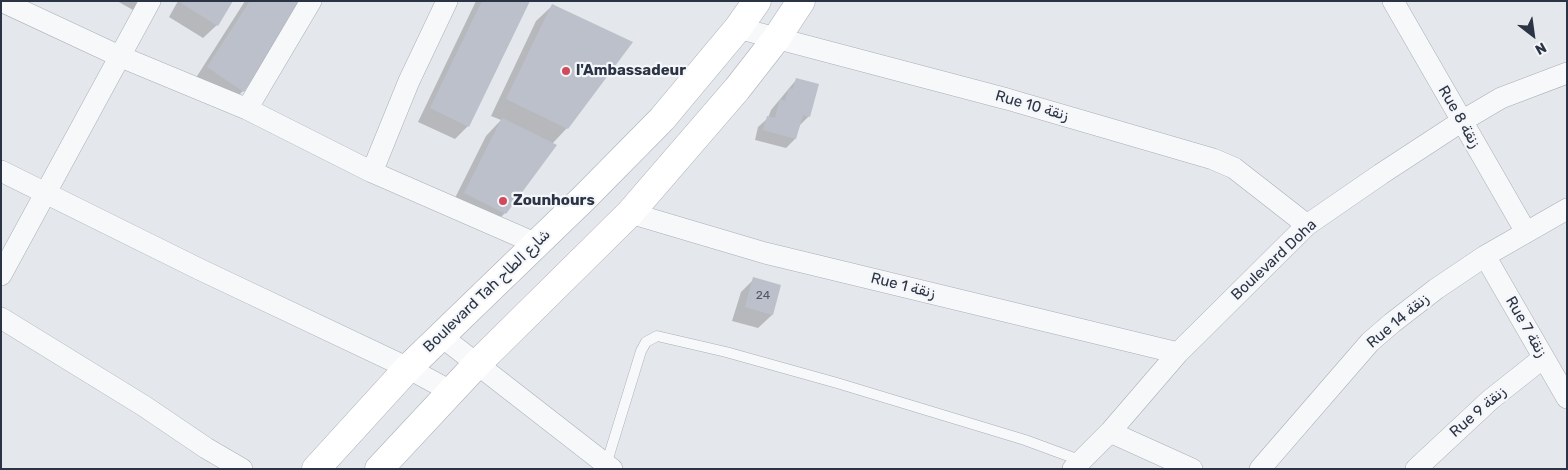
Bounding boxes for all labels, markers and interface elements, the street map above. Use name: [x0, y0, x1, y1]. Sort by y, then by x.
north arrow: [1508, 10, 1558, 60]
text: N: [1532, 39, 1549, 58]
place label: l'Ambassadeur: [576, 62, 686, 80]
marker: l'Ambassadeur: [560, 65, 572, 77]
street label: Rue 8 زنقة: [1434, 83, 1484, 151]
street label: Rue 10 زنقة: [993, 87, 1071, 125]
place label: Zounhours: [513, 192, 595, 210]
marker: Zounhours: [497, 195, 509, 207]
street label: Boulevard Doha: [1228, 216, 1320, 304]
street label: Boulevard Tah شارع الطاح: [420, 226, 554, 356]
street label: Rue 1 زنقة: [869, 269, 937, 303]
house number: 24: [756, 289, 770, 303]
street label: Rue 14 زنقة: [1363, 290, 1433, 352]
street label: Rue 7 زنقة: [1501, 293, 1551, 361]
street label: Rue 9 زنقة: [1446, 383, 1510, 441]

